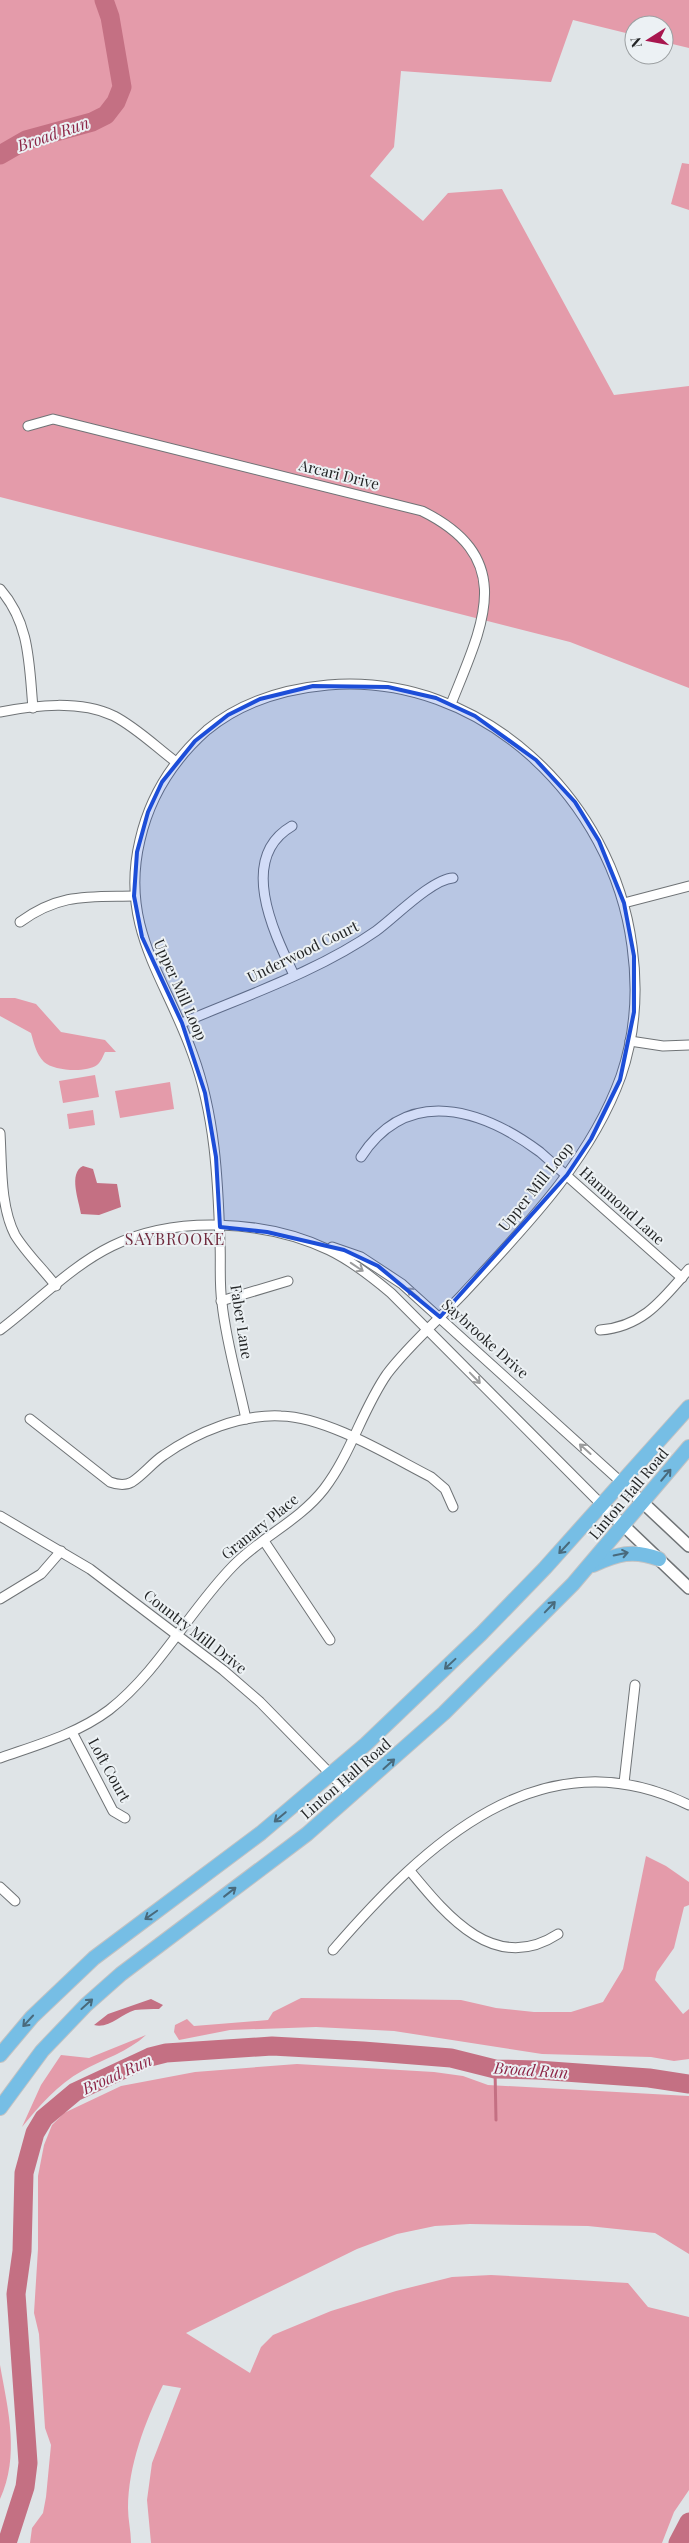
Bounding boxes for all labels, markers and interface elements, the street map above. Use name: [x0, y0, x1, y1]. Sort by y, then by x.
north arrow: [624, 15, 674, 65]
text: N: [625, 36, 646, 49]
water label: Broad Run: [13, 111, 91, 156]
street label: Arcari Drive: [296, 454, 381, 494]
street label: Underwood Court: [244, 915, 362, 987]
street label: Upper Mill Loop: [150, 936, 212, 1044]
street label: Upper Mill Loop: [493, 1138, 577, 1235]
street label: Hammond Lane: [576, 1162, 669, 1249]
district label: SAYBROOKE: [125, 1228, 225, 1249]
one-way arrow: [350, 1262, 364, 1272]
street label: Faber Lane: [226, 1283, 258, 1360]
one-way arrow: [406, 1288, 419, 1299]
street label: Saybrooke Drive: [438, 1294, 533, 1382]
one-way arrow: [468, 1372, 480, 1384]
one-way arrow: [579, 1443, 592, 1455]
street label: Linton Hall Road: [584, 1443, 673, 1543]
one-way arrow: [661, 1469, 672, 1482]
street label: Granary Place: [217, 1489, 302, 1564]
one-way arrow: [558, 1541, 570, 1554]
one-way arrow: [613, 1549, 629, 1558]
street label: Country Mill Drive: [140, 1585, 251, 1678]
one-way arrow: [544, 1601, 556, 1614]
one-way arrow: [444, 1658, 456, 1670]
street label: Linton Hall Road: [296, 1733, 395, 1823]
street label: Loft Court: [84, 1734, 136, 1806]
one-way arrow: [382, 1758, 395, 1770]
one-way arrow: [274, 1811, 287, 1822]
one-way arrow: [223, 1887, 236, 1898]
one-way arrow: [144, 1910, 158, 1920]
one-way arrow: [81, 1998, 94, 2010]
one-way arrow: [22, 2015, 34, 2028]
water label: Broad Run: [78, 2049, 155, 2099]
water label: Broad Run: [492, 2056, 569, 2083]

